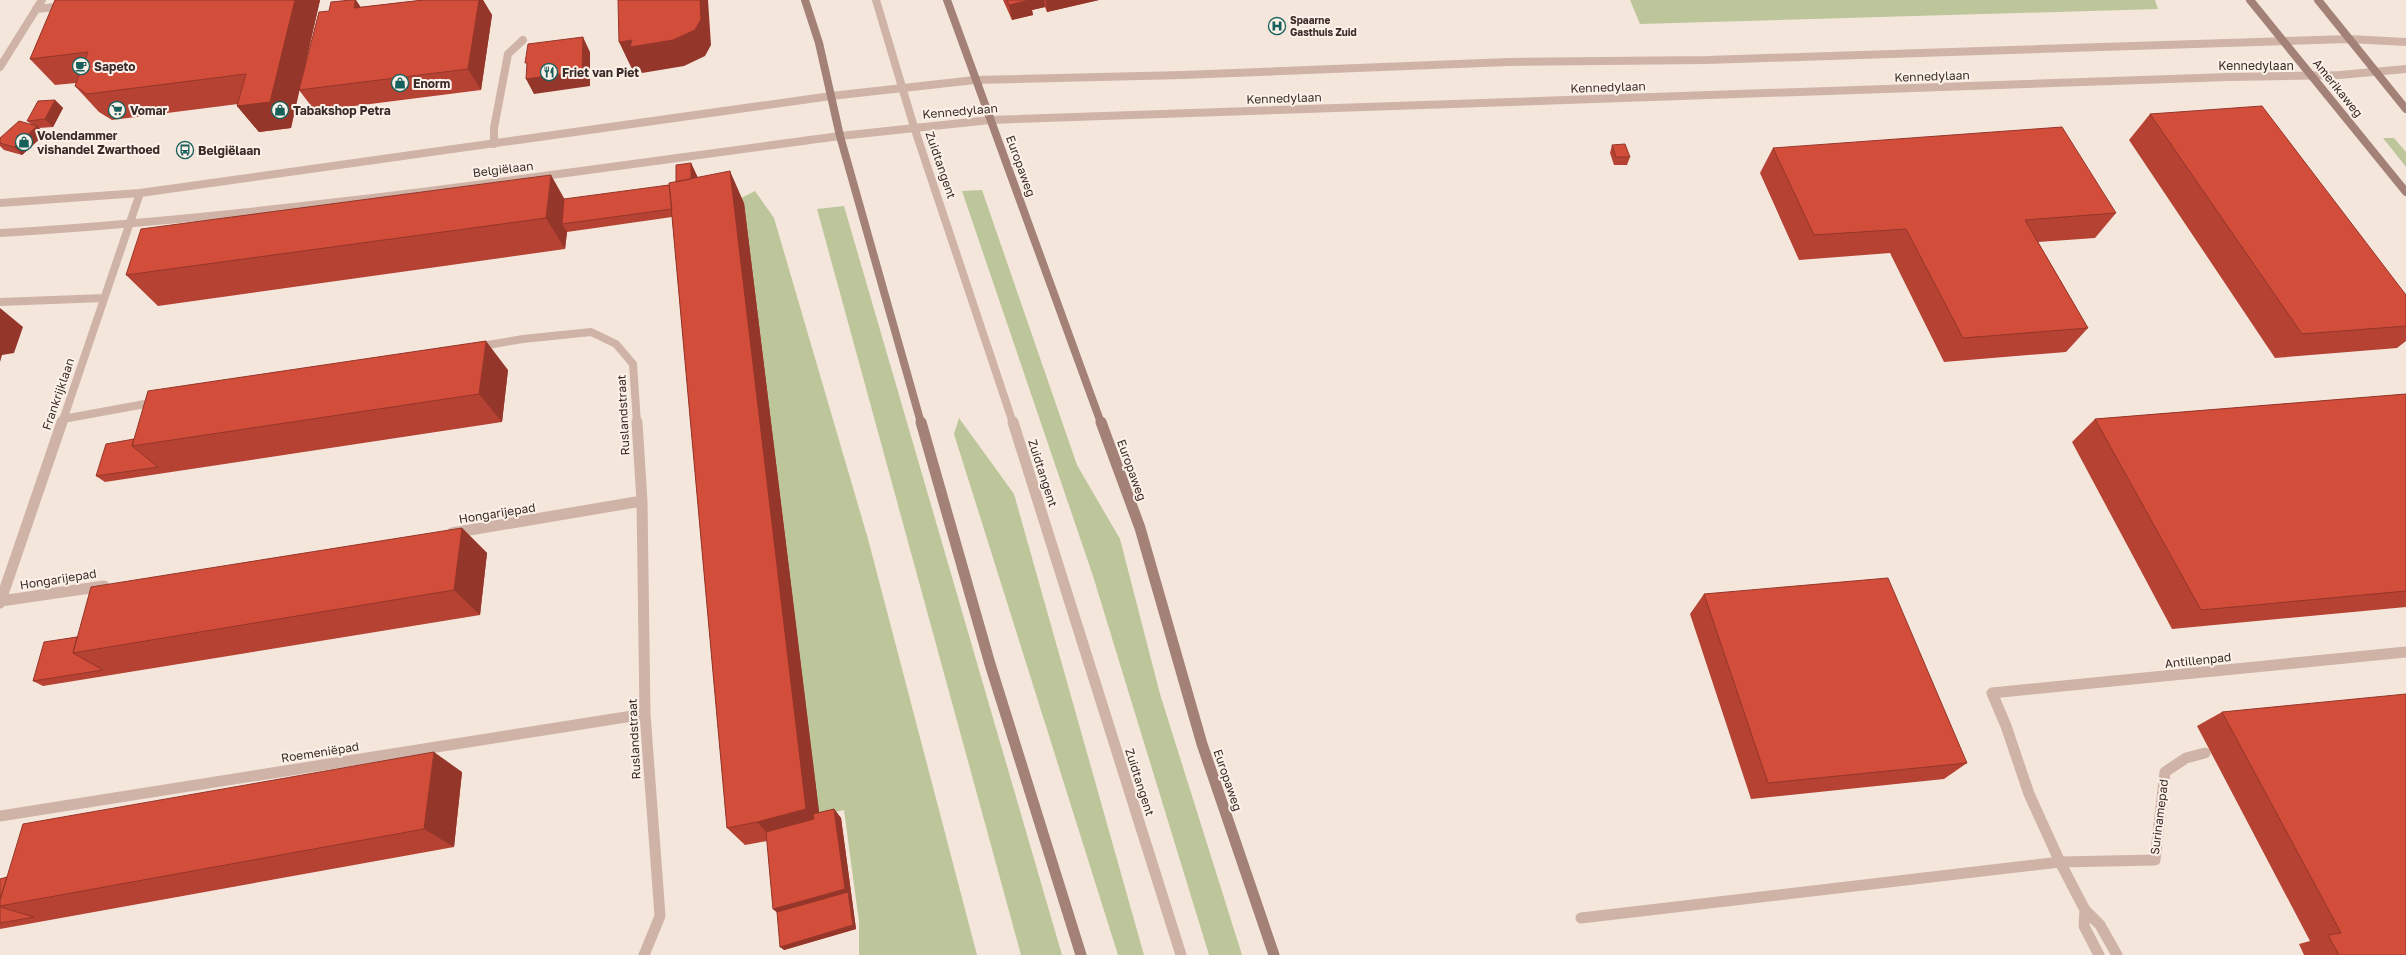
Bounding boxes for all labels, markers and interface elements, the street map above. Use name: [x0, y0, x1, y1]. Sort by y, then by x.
place label: Spaarne Gasthuis Zuid: [1290, 14, 1357, 38]
hospital icon: Spaarne Gasthuis Zuid: [1267, 16, 1287, 36]
cafe icon: Sapeto: [71, 56, 91, 76]
street label: Amerikaweg: [2310, 56, 2366, 120]
street label: Kennedylaan: [2218, 58, 2294, 73]
place label: Sapeto: [94, 59, 135, 74]
restaurant icon: Friet van Piet: [539, 62, 559, 82]
place label: Friet van Piet: [562, 65, 639, 80]
street label: Kennedylaan: [1894, 67, 1970, 85]
shop icon: Enorm: [390, 73, 410, 93]
place label: Enorm: [413, 76, 450, 91]
street label: Kennedylaan: [1570, 78, 1646, 96]
street label: Kennedylaan: [1246, 89, 1322, 107]
supermarket icon: Vomar: [107, 100, 127, 120]
shop icon: Tabakshop Petra: [270, 100, 290, 120]
street label: Kennedylaan: [922, 100, 998, 122]
place label: Vomar: [130, 103, 167, 118]
place label: Tabakshop Petra: [293, 103, 391, 118]
place label: Volendammer vishandel Zwarthoed: [37, 128, 160, 157]
street label: Zuidtangent: [922, 129, 960, 201]
shop icon: Volendammer vishandel Zwarthoed: [14, 132, 34, 152]
street label: Europaweg: [1003, 133, 1039, 199]
bus stop icon: Belgiëlaan: [175, 140, 195, 160]
place label: Belgiëlaan: [198, 143, 260, 158]
street label: Belgiëlaan: [472, 158, 534, 180]
street label: Frankrijklaan: [39, 356, 77, 432]
street label: Ruslandstraat: [613, 374, 633, 456]
street label: Zuidtangent: [1025, 437, 1061, 509]
street label: Europaweg: [1114, 437, 1150, 503]
street label: Hongarijepad: [458, 500, 536, 526]
street label: Hongarijepad: [19, 566, 97, 592]
street label: Antillenpad: [2164, 649, 2232, 671]
street label: Ruslandstraat: [624, 698, 644, 780]
street label: Roemeniëpad: [280, 738, 360, 766]
street label: Zuidtangent: [1122, 746, 1158, 818]
street label: Europaweg: [1210, 747, 1246, 813]
street label: Surinamepad: [2147, 778, 2171, 856]

